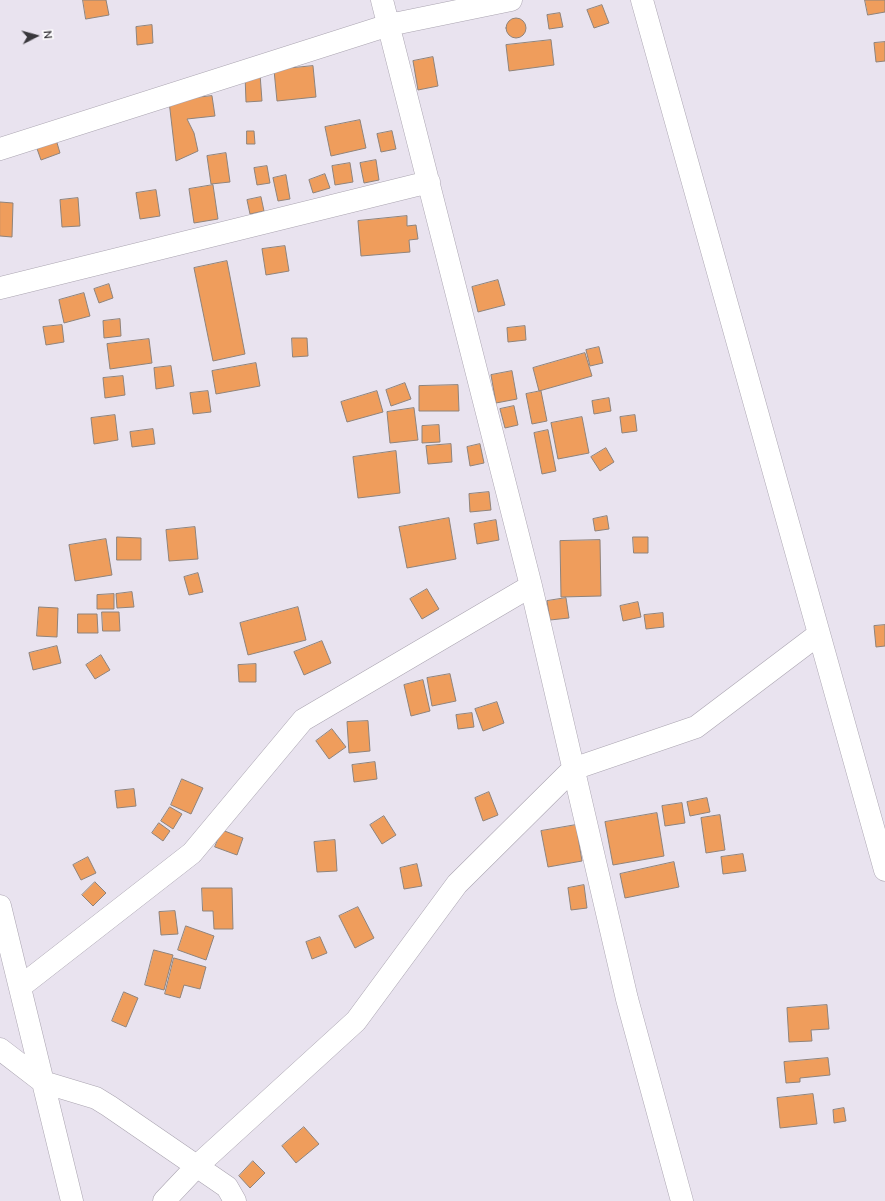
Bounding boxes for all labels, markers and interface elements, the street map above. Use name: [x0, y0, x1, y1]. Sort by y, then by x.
north arrow: [16, 16, 56, 56]
text: N: [41, 30, 55, 40]

